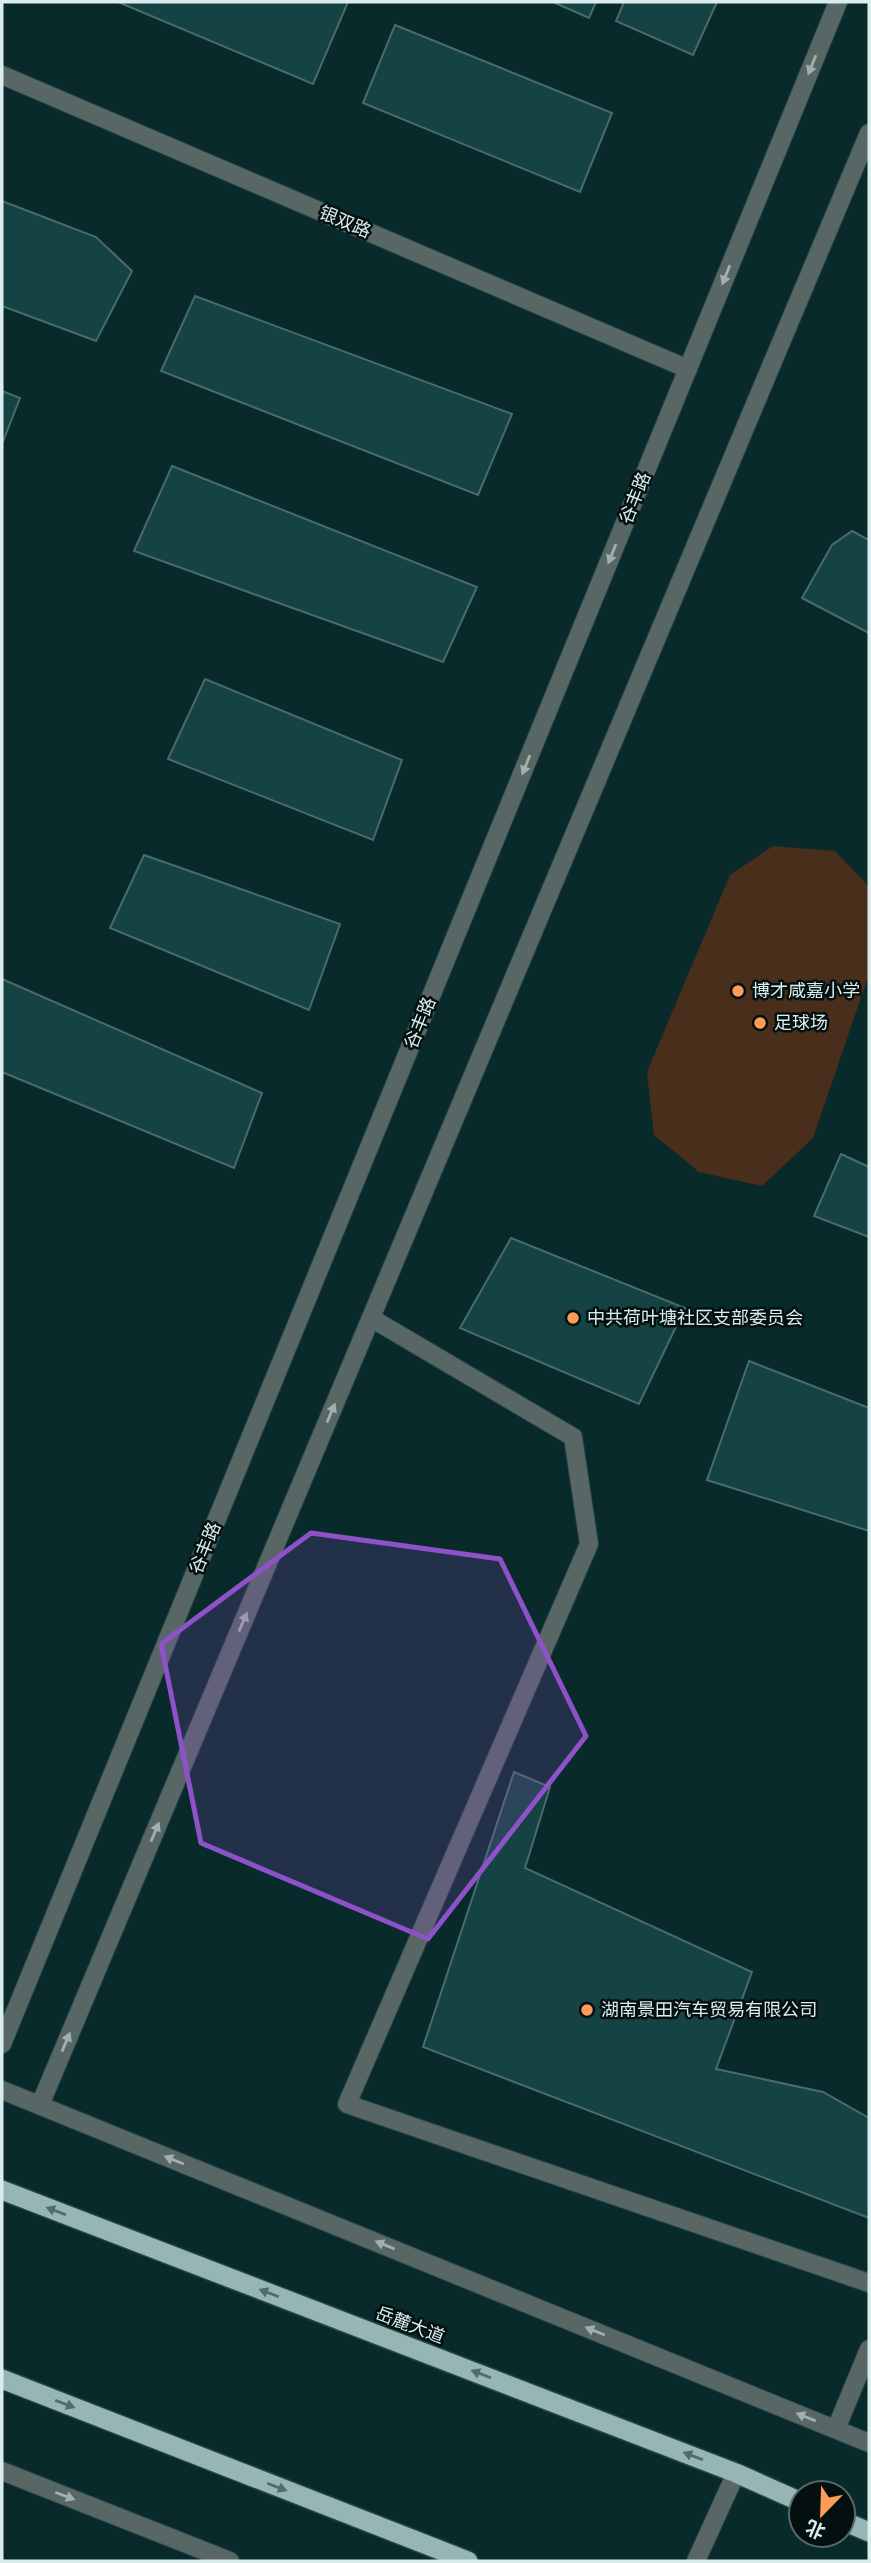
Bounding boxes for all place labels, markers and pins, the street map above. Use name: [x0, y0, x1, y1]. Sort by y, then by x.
place label: 博才咸嘉小学: [752, 980, 860, 1002]
marker: 博才咸嘉小学: [730, 983, 746, 999]
place label: 足球场: [774, 1012, 828, 1034]
marker: 足球场: [752, 1015, 768, 1031]
place label: 中共荷叶塘社区支部委员会: [587, 1307, 803, 1329]
marker: 中共荷叶塘社区支部委员会: [565, 1310, 581, 1326]
place label: 湖南景田汽车贸易有限公司: [601, 1999, 817, 2021]
marker: 湖南景田汽车贸易有限公司: [579, 2002, 595, 2018]

